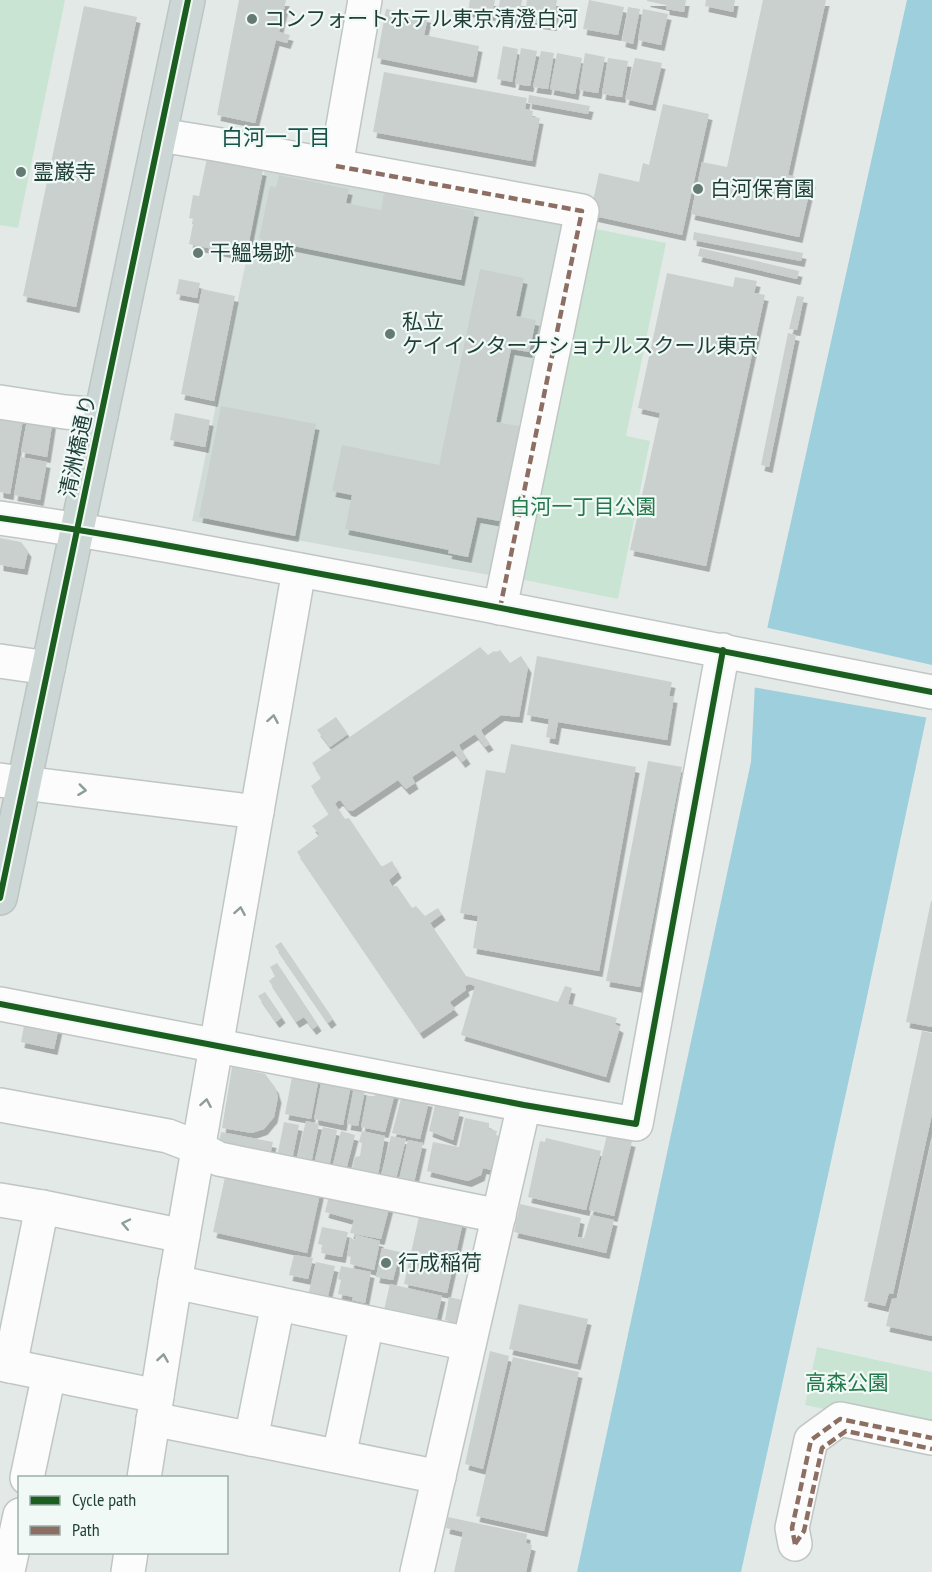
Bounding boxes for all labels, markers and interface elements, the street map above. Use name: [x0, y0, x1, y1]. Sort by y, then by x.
place label: コンフォートホテル東京清澄白河: [264, 5, 578, 32]
marker: コンフォートホテル東京清澄白河: [245, 12, 259, 26]
district label: 白河一丁目: [221, 123, 331, 151]
place label: 霊巌寺: [33, 158, 96, 185]
marker: 霊巌寺: [14, 165, 28, 179]
place label: 白河保育園: [710, 175, 815, 202]
marker: 白河保育園: [691, 182, 705, 196]
place label: 干鰮場跡: [210, 239, 294, 266]
marker: 干鰮場跡: [191, 246, 205, 260]
place label: 私立 ケイインターナショナルスクール東京: [402, 308, 759, 359]
marker: 私立 ケイインターナショナルスクール東京: [383, 327, 397, 341]
street label: 清洲橋通り: [53, 392, 102, 500]
park label: 白河一丁目公園: [510, 493, 657, 520]
one-way arrow: [266, 714, 279, 724]
one-way arrow: [78, 783, 87, 796]
one-way arrow: [233, 906, 245, 916]
one-way arrow: [200, 1099, 212, 1108]
one-way arrow: [121, 1218, 131, 1231]
place label: 行成稲荷: [398, 1249, 482, 1276]
marker: 行成稲荷: [379, 1256, 393, 1270]
one-way arrow: [156, 1353, 169, 1363]
park label: 高森公園: [805, 1369, 889, 1396]
legend: [18, 1476, 228, 1554]
text: Cycle path: [72, 1488, 136, 1511]
text: Path: [72, 1518, 100, 1541]

